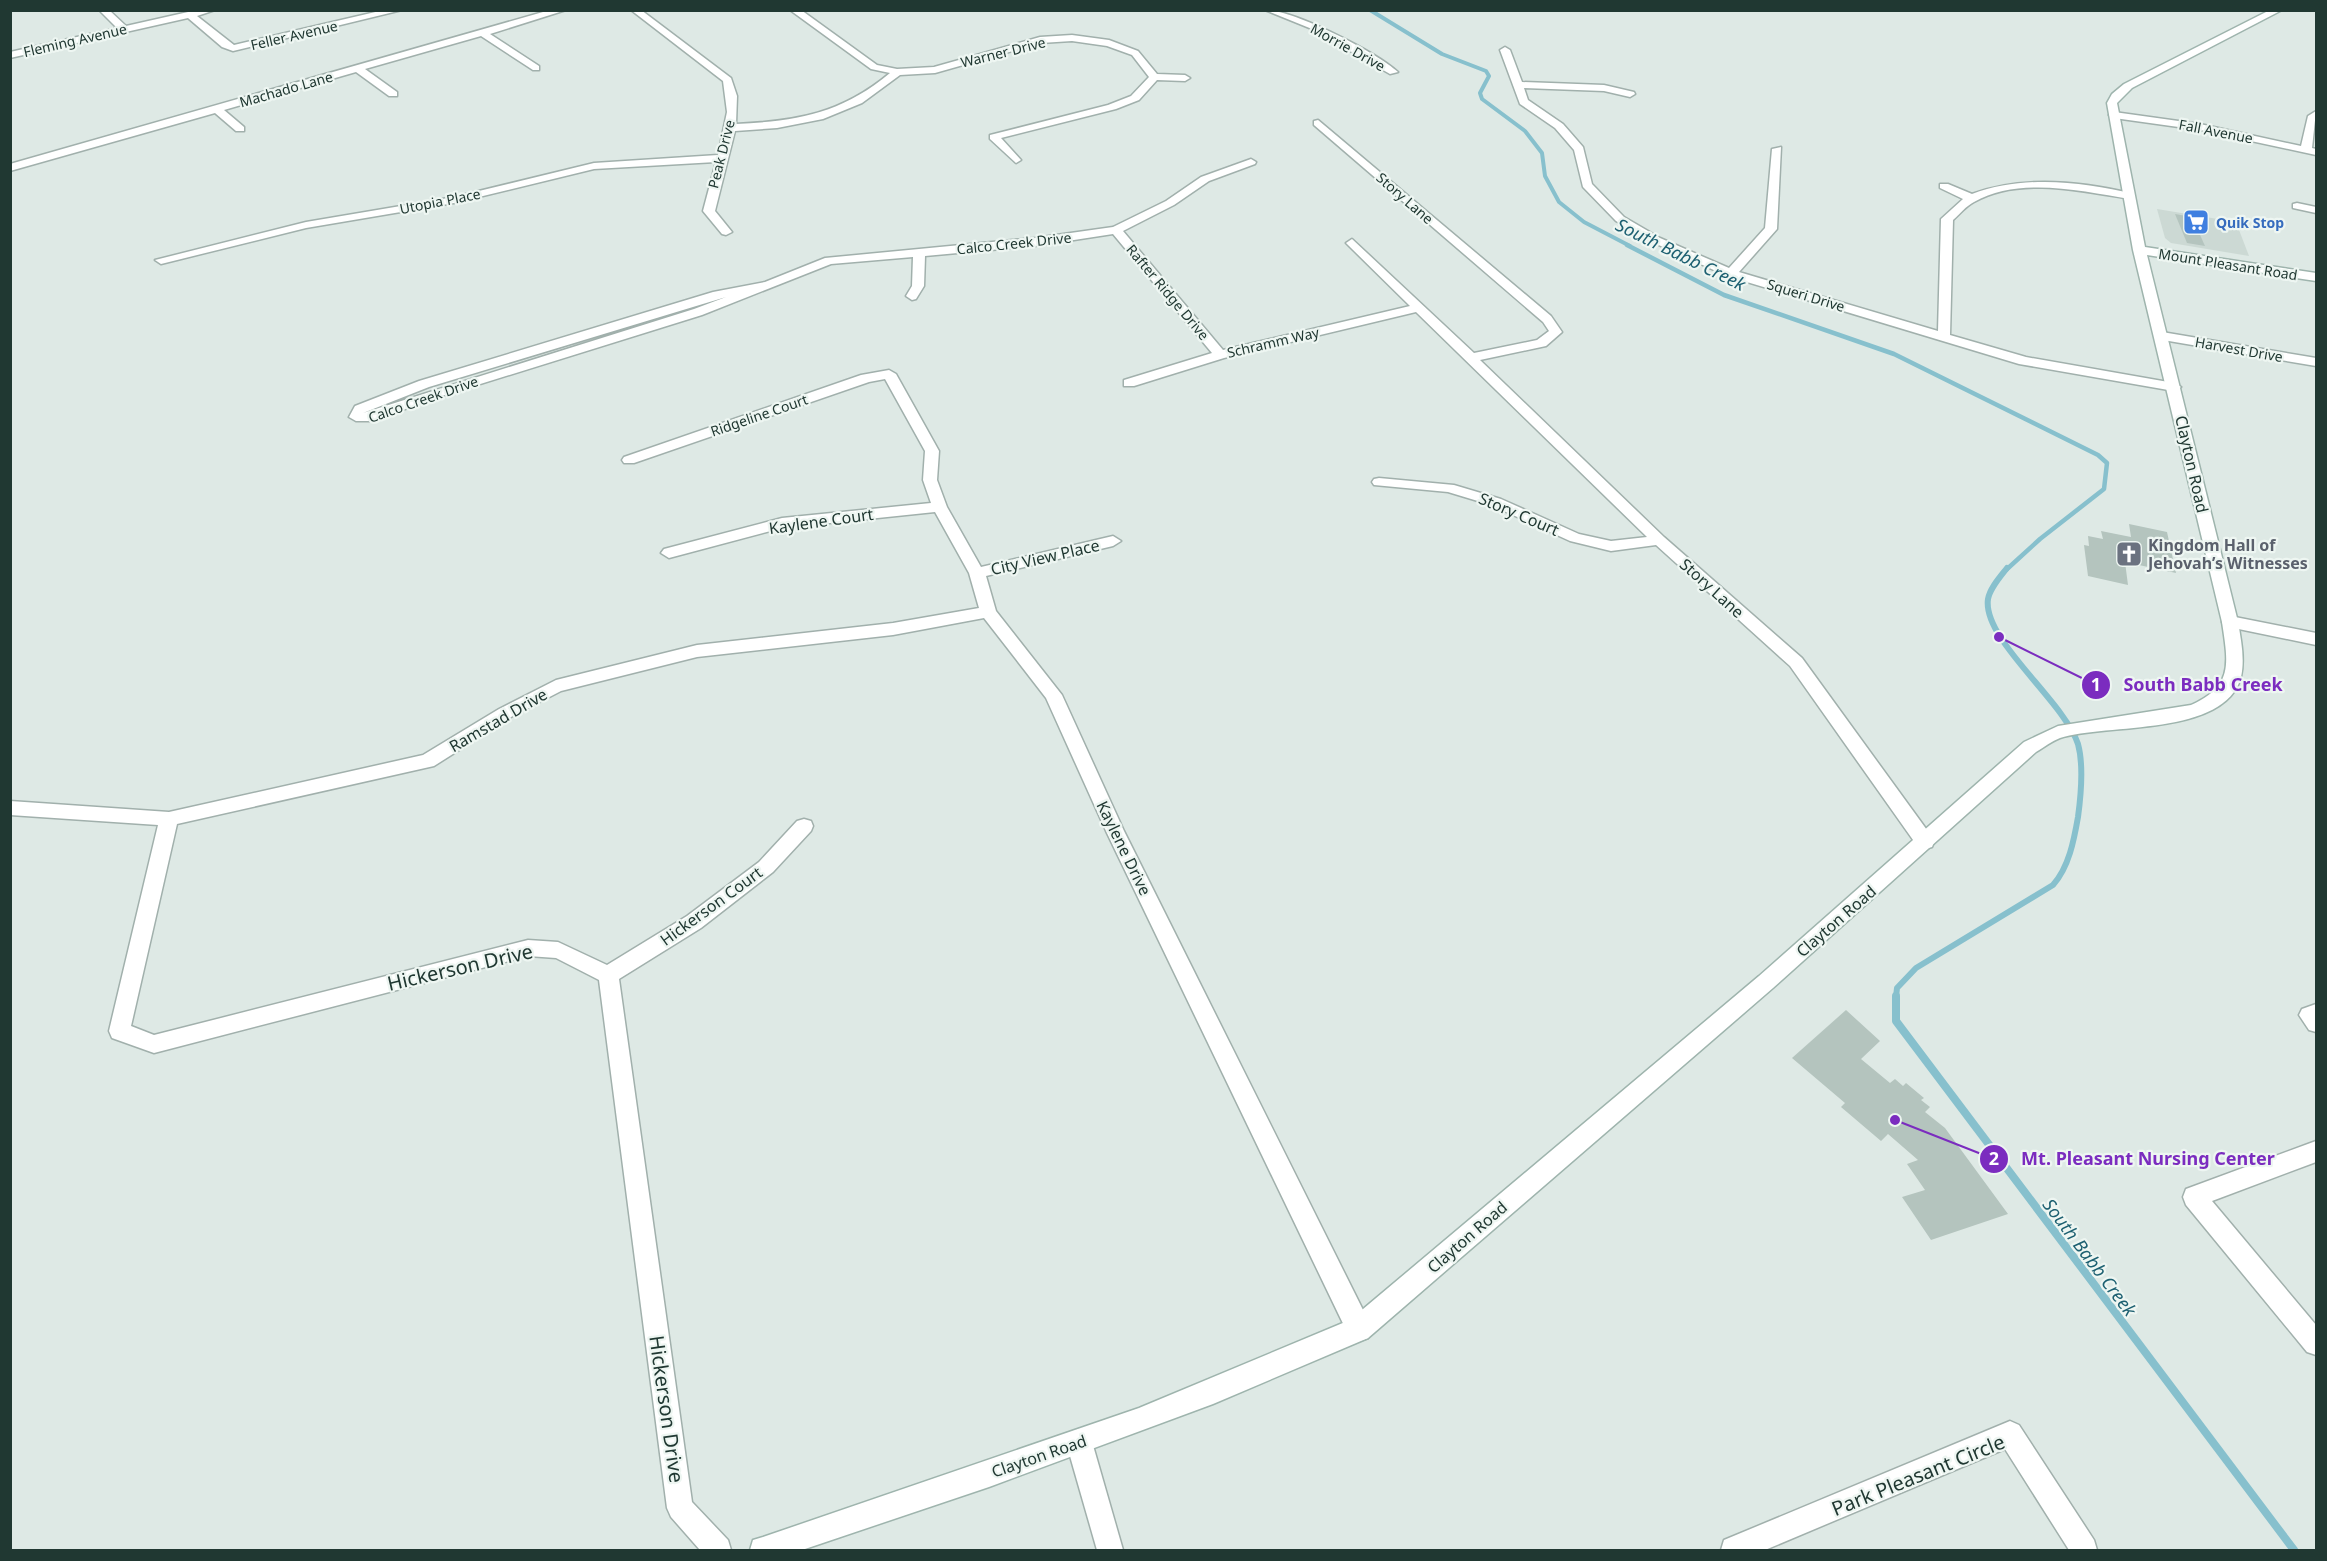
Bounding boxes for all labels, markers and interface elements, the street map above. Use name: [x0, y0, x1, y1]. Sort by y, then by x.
street label: Feller Avenue: [249, 16, 340, 54]
street label: Fleming Avenue: [21, 19, 129, 61]
street label: Morrie Drive: [1307, 19, 1389, 75]
street label: Warner Drive: [959, 32, 1048, 72]
street label: Machado Lane: [237, 67, 335, 111]
street label: Fall Avenue: [2177, 115, 2255, 148]
street label: Peak Drive: [703, 118, 739, 190]
street label: Story Lane: [1373, 168, 1438, 228]
street label: Utopia Place: [398, 184, 482, 218]
supermarket icon: Quik Stop: [2181, 207, 2211, 237]
water label: South Babb Creek: [1612, 212, 1751, 296]
place label: Quik Stop: [2216, 213, 2284, 232]
street label: Calco Creek Drive: [956, 228, 1072, 258]
street label: Rafter Ridge Drive: [1122, 240, 1214, 344]
street label: Mount Pleasant Road: [2157, 244, 2299, 284]
street label: Squeri Drive: [1765, 274, 1847, 316]
street label: Schramm Way: [1225, 322, 1322, 362]
street label: Harvest Drive: [2194, 332, 2285, 366]
street label: Calco Creek Drive: [366, 371, 481, 427]
street label: Ridgeline Court: [708, 389, 810, 441]
street label: Clayton Road: [2170, 413, 2214, 515]
street label: Story Court: [1475, 487, 1563, 541]
street label: Kaylene Court: [767, 503, 875, 539]
street label: City View Place: [988, 534, 1102, 580]
place label: Kingdom Hall of Jehovah’s Witnesses: [2146, 534, 2308, 574]
church icon: Kingdom Hall of Jehovah’s Witnesses: [2114, 539, 2144, 569]
street label: Story Lane: [1675, 553, 1749, 623]
callout: South Babb Creek: [2081, 667, 2294, 703]
text: 1: [2091, 672, 2101, 696]
text: South Babb Creek: [2123, 672, 2283, 696]
street label: Ramstad Drive: [445, 683, 551, 757]
street label: Kaylene Drive: [1092, 797, 1156, 899]
street label: Hickerson Court: [655, 861, 767, 951]
street label: Clayton Road: [1791, 880, 1881, 962]
street label: Hickerson Drive: [385, 937, 535, 997]
callout: Mt. Pleasant Nursing Center: [1979, 1141, 2287, 1177]
text: 2: [1989, 1146, 1999, 1170]
text: Mt. Pleasant Nursing Center: [2021, 1146, 2275, 1170]
water label: South Babb Creek: [2038, 1193, 2143, 1322]
street label: Clayton Road: [1422, 1196, 1512, 1278]
street label: Hickerson Drive: [643, 1334, 691, 1484]
street label: Park Pleasant Circle: [1827, 1428, 2009, 1522]
street label: Clayton Road: [988, 1429, 1090, 1483]

